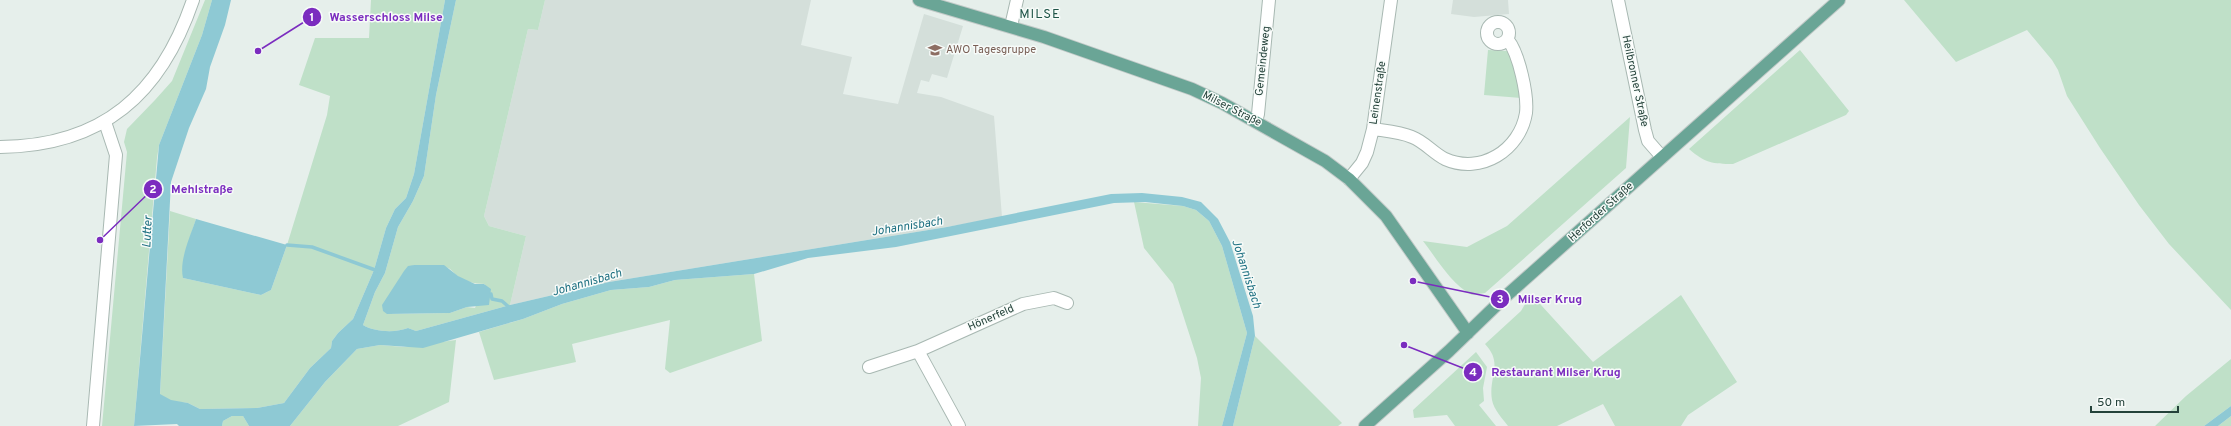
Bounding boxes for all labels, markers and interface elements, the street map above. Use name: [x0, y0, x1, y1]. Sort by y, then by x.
callout: Wasserschloss Milse: [302, 5, 451, 29]
district label: MILSE: [1019, 7, 1061, 23]
text: 1: [310, 10, 314, 26]
text: Wasserschloss Milse: [329, 10, 443, 26]
street label: Gemeindeweg: [1252, 25, 1274, 97]
street label: Heilbronner Straße: [1618, 34, 1652, 128]
school or university icon: AWO Tagesgruppe: [927, 42, 943, 58]
place label: AWO Tagesgruppe: [946, 43, 1036, 57]
street label: Leinenstraße: [1367, 60, 1389, 126]
street label: Milser Straße: [1200, 88, 1264, 130]
callout: Mehlstraße: [143, 177, 241, 201]
street label: Herforder Straße: [1566, 179, 1636, 245]
text: 2: [149, 182, 157, 198]
text: Mehlstraße: [171, 182, 233, 198]
water label: Johannisbach: [870, 213, 944, 241]
water label: Lutter: [139, 214, 157, 248]
water label: Johannisbach: [1227, 237, 1265, 311]
water label: Johannisbach: [550, 265, 624, 301]
callout: Milser Krug: [1490, 287, 1591, 311]
text: 3: [1496, 292, 1504, 308]
text: Milser Krug: [1518, 292, 1582, 308]
street label: Hönerfeld: [966, 302, 1016, 334]
callout: Restaurant Milser Krug: [1463, 360, 1629, 384]
text: 4: [1469, 365, 1477, 381]
text: Restaurant Milser Krug: [1491, 365, 1621, 381]
scale bar: [2091, 388, 2178, 414]
text: 50 m: [2097, 395, 2125, 411]

